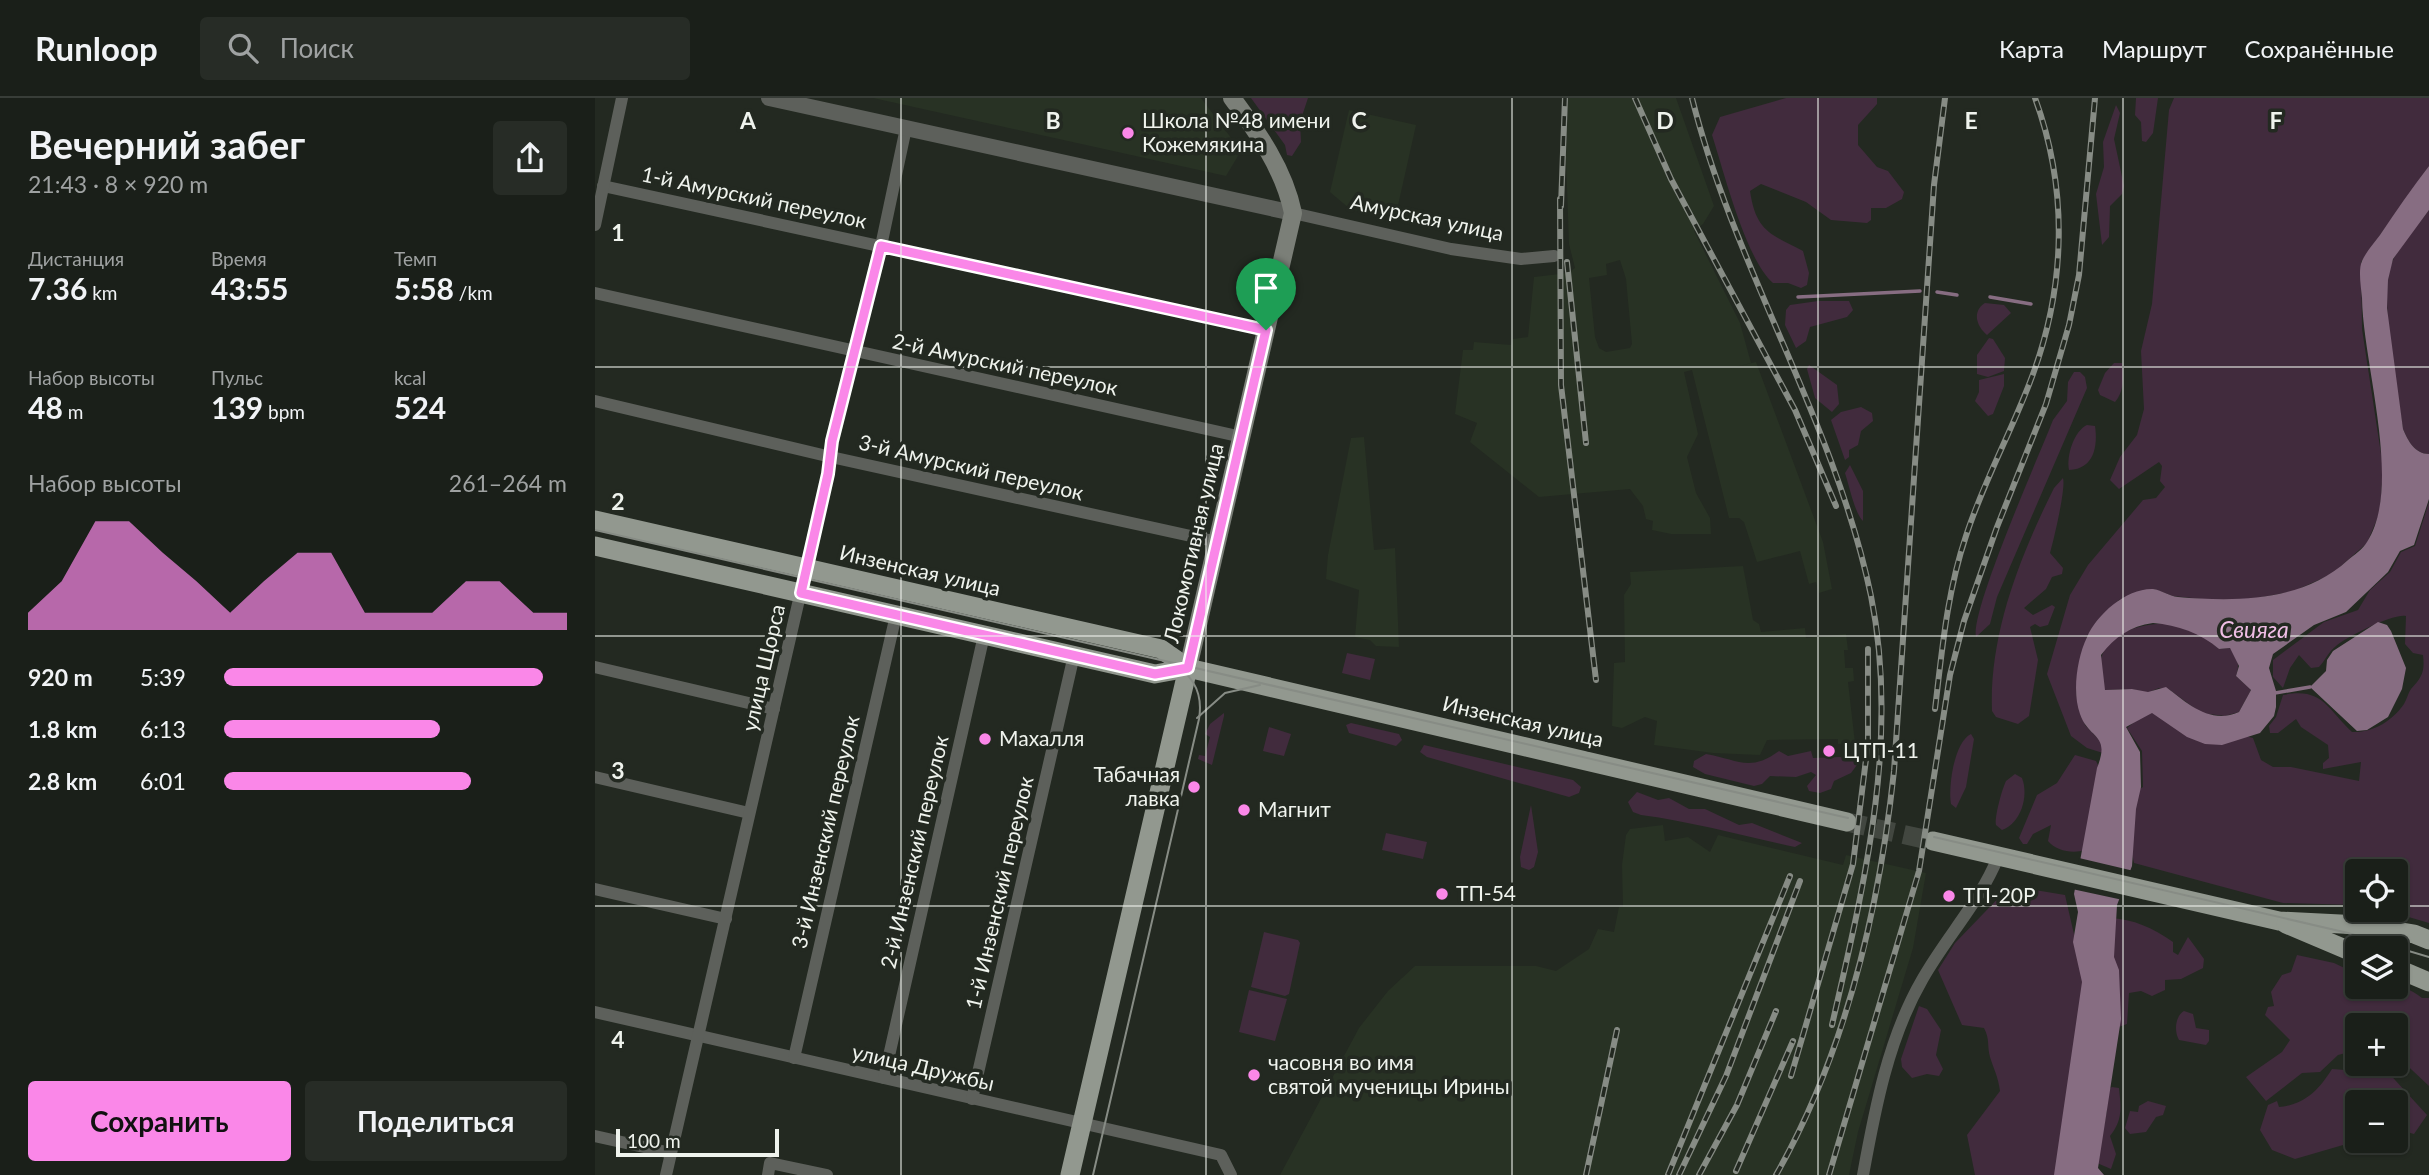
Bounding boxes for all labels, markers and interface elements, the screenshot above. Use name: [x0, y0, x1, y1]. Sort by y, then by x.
search box: [200, 17, 690, 80]
text: Runloop: [35, 28, 158, 68]
icon: search: [224, 29, 262, 67]
text: Поиск: [280, 32, 354, 64]
text: Карта: [1999, 34, 2064, 63]
text: Маршрут: [2102, 34, 2207, 63]
text: Сохранённые: [2245, 34, 2394, 63]
text: A: [739, 106, 757, 134]
text: B: [1045, 106, 1061, 134]
text: C: [1351, 106, 1367, 134]
text: D: [1656, 106, 1674, 134]
text: E: [1964, 106, 1978, 134]
text: F: [2269, 106, 2283, 134]
place label: Школа №48 имени Кожемякина: [1142, 107, 1331, 156]
text: Вечерний забег: [28, 121, 305, 167]
button: share: [493, 121, 567, 195]
marker: Школа №48 имени Кожемякина: [1120, 125, 1136, 141]
street label: 1-й Амурский переулок: [639, 160, 869, 233]
text: 21:43 · 8 × 920 m: [28, 170, 208, 198]
street label: Амурская улица: [1348, 188, 1506, 245]
text: 1: [611, 218, 625, 246]
text: Дистанция: [28, 247, 124, 270]
text: Время: [211, 247, 267, 270]
text: Темп: [394, 247, 437, 270]
pin: [1236, 258, 1296, 330]
icon: arrive: [1247, 269, 1285, 307]
text: 7.36: [28, 270, 87, 306]
text: 43:55: [211, 270, 288, 306]
text: 5:58: [394, 270, 454, 306]
text: km: [87, 281, 117, 304]
text: /km: [454, 281, 493, 304]
street label: 2-й Амурский переулок: [890, 327, 1120, 400]
text: Набор высоты: [28, 366, 155, 389]
text: Пульс: [211, 366, 263, 389]
text: kcal: [394, 366, 426, 389]
text: 48: [28, 389, 63, 425]
text: 139: [211, 389, 263, 425]
text: 524: [394, 389, 446, 425]
text: m: [63, 400, 83, 423]
text: bpm: [263, 400, 305, 423]
street label: 3-й Амурский переулок: [857, 429, 1086, 505]
street label: Локомотивная улица: [1157, 440, 1228, 646]
text: Набор высоты: [28, 469, 182, 497]
text: 261–264 m: [449, 469, 567, 497]
text: 2: [611, 487, 625, 515]
street label: Инзенская улица: [837, 539, 1003, 600]
street label: улица Щорса: [736, 602, 789, 734]
water label: Свияга: [2219, 615, 2289, 643]
text: 920 m: [28, 663, 93, 691]
text: 5:39: [140, 663, 186, 691]
street label: Инзенская улица: [1440, 690, 1606, 751]
street label: 3-й Инзенский переулок: [786, 713, 864, 951]
text: 1.8 km: [28, 715, 97, 743]
text: 6:13: [140, 715, 186, 743]
place label: Махалля: [999, 725, 1084, 750]
marker: Махалля: [977, 731, 993, 747]
street label: 2-й Инзенский переулок: [875, 733, 953, 971]
place label: ЦТП-11: [1843, 737, 1919, 762]
marker: ЦТП-11: [1821, 743, 1837, 759]
text: 3: [611, 756, 625, 784]
place label: Табачная лавка: [1093, 761, 1180, 810]
text: 2.8 km: [28, 767, 97, 795]
text: 6:01: [140, 767, 186, 795]
street label: 1-й Инзенский переулок: [960, 774, 1038, 1012]
marker: Табачная лавка: [1186, 779, 1202, 795]
place label: Магнит: [1258, 796, 1331, 821]
marker: Магнит: [1236, 802, 1252, 818]
map controls: [2345, 859, 2408, 1153]
button: locate: [2345, 859, 2408, 922]
place label: ТП-54: [1456, 880, 1516, 905]
place label: ТП-20Р: [1963, 882, 2036, 907]
marker: ТП-54: [1434, 886, 1450, 902]
marker: ТП-20Р: [1941, 888, 1957, 904]
button: layers: [2345, 936, 2408, 999]
button: +: [2345, 1013, 2408, 1076]
text: 4: [611, 1025, 625, 1053]
street label: улица Дружбы: [850, 1038, 997, 1095]
place label: часовня во имя святой мученицы Ирины: [1268, 1049, 1510, 1098]
marker: часовня во имя святой мученицы Ирины: [1246, 1067, 1262, 1083]
button: Сохранить: [28, 1081, 291, 1161]
button: Поделиться: [305, 1081, 567, 1161]
button: −: [2345, 1090, 2408, 1153]
scale bar: [616, 1126, 779, 1158]
text: 100 m: [627, 1129, 681, 1152]

